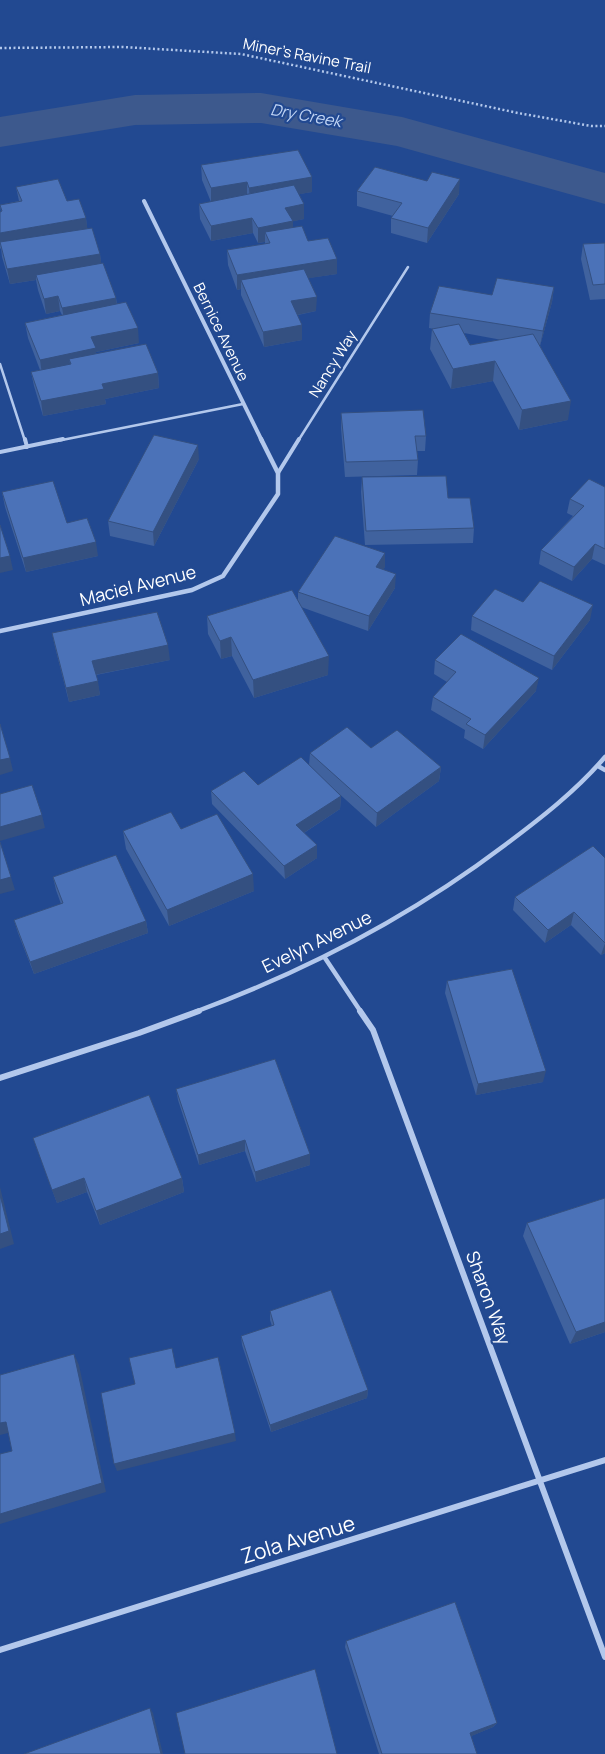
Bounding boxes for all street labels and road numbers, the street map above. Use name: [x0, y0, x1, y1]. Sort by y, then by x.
street label: Miner's Ravine Trail: [241, 33, 373, 78]
street label: Bernice Avenue: [189, 279, 254, 385]
street label: Nancy Way: [304, 326, 362, 401]
street label: Maciel Avenue: [77, 559, 198, 611]
street label: Evelyn Avenue: [258, 904, 375, 978]
street label: Sharon Way: [461, 1247, 517, 1348]
street label: Zola Avenue: [237, 1508, 358, 1570]

